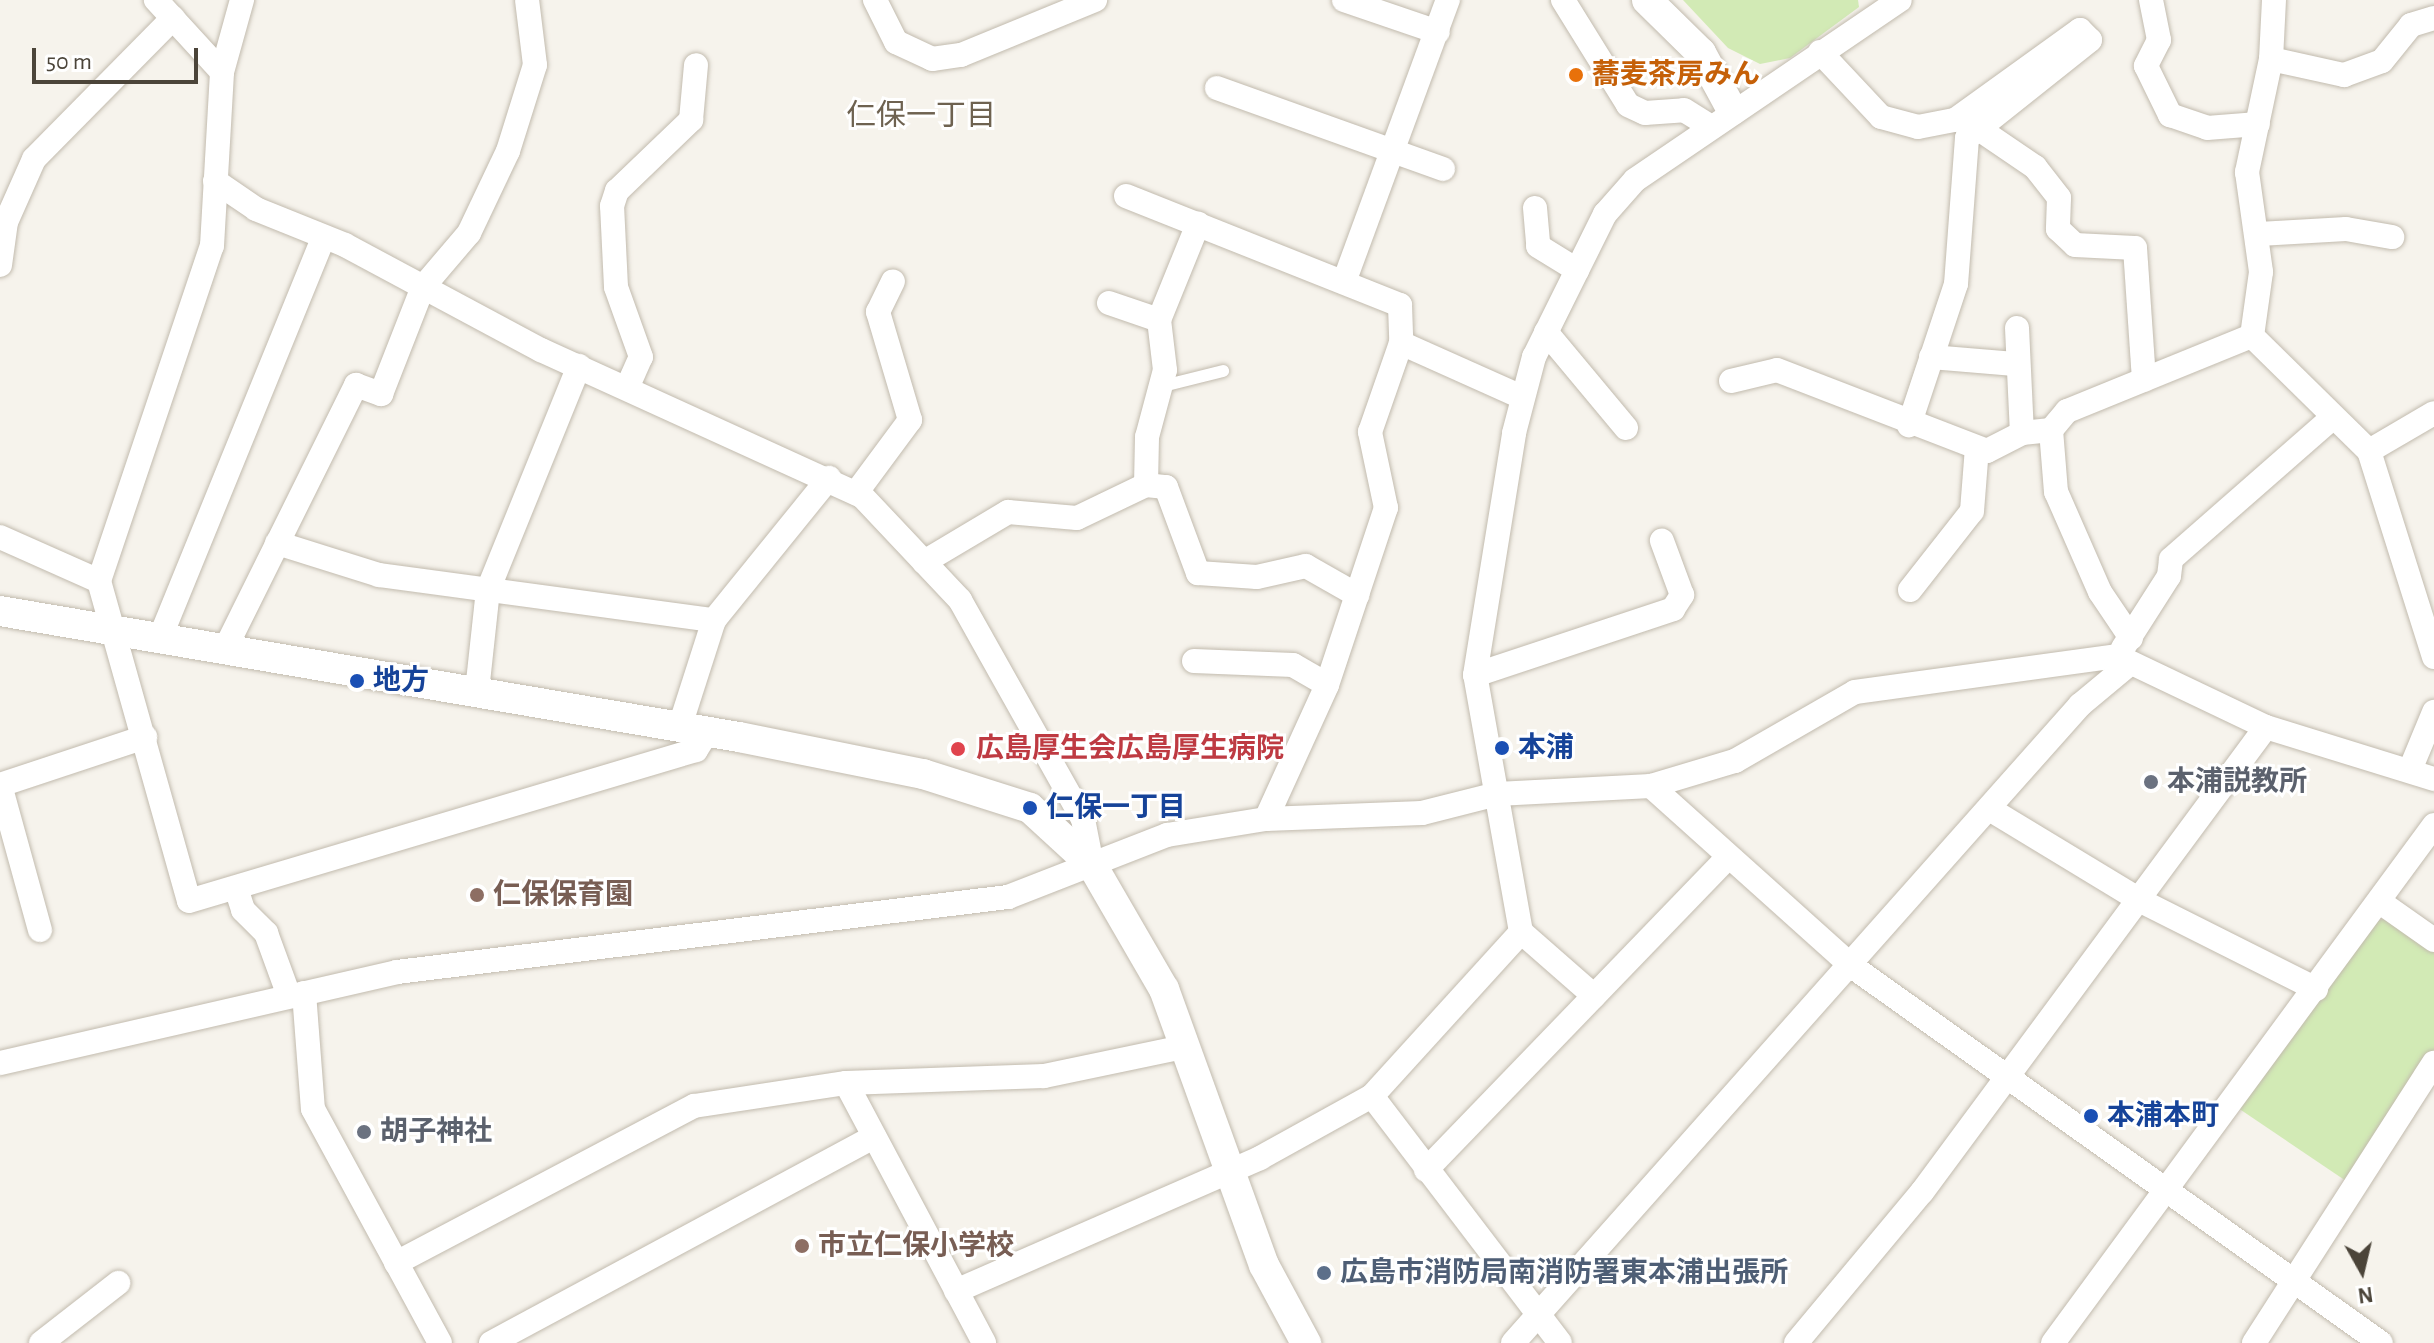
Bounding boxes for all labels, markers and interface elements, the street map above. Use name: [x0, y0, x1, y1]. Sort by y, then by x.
scale bar: [36, 32, 202, 82]
text: 50 m: [46, 50, 92, 74]
place label: 蕎麦茶房みん: [1592, 58, 1760, 92]
marker: 蕎麦茶房みん: [1567, 66, 1585, 84]
district label: 仁保一丁目: [846, 98, 996, 134]
place label: 地方: [373, 664, 429, 698]
marker: 地方: [348, 672, 366, 690]
place label: 本浦: [1518, 731, 1574, 765]
place label: 広島厚生会広島厚生病院: [976, 732, 1284, 766]
marker: 広島厚生会広島厚生病院: [947, 738, 969, 760]
marker: 本浦: [1493, 739, 1511, 757]
place label: 本浦説教所: [2167, 765, 2307, 799]
marker: 本浦説教所: [2142, 773, 2160, 791]
place label: 仁保一丁目: [1046, 791, 1186, 825]
marker: 仁保一丁目: [1021, 799, 1039, 817]
place label: 仁保保育園: [493, 878, 633, 912]
marker: 仁保保育園: [468, 886, 486, 904]
place label: 本浦本町: [2107, 1099, 2219, 1133]
marker: 本浦本町: [2082, 1107, 2100, 1125]
place label: 胡子神社: [380, 1115, 492, 1149]
marker: 胡子神社: [355, 1123, 373, 1141]
place label: 市立仁保小学校: [818, 1229, 1014, 1263]
north arrow: [2322, 1231, 2402, 1311]
marker: 市立仁保小学校: [793, 1237, 811, 1255]
place label: 広島市消防局南消防署東本浦出張所: [1340, 1256, 1788, 1290]
marker: 広島市消防局南消防署東本浦出張所: [1315, 1264, 1333, 1282]
text: N: [2356, 1283, 2374, 1307]

